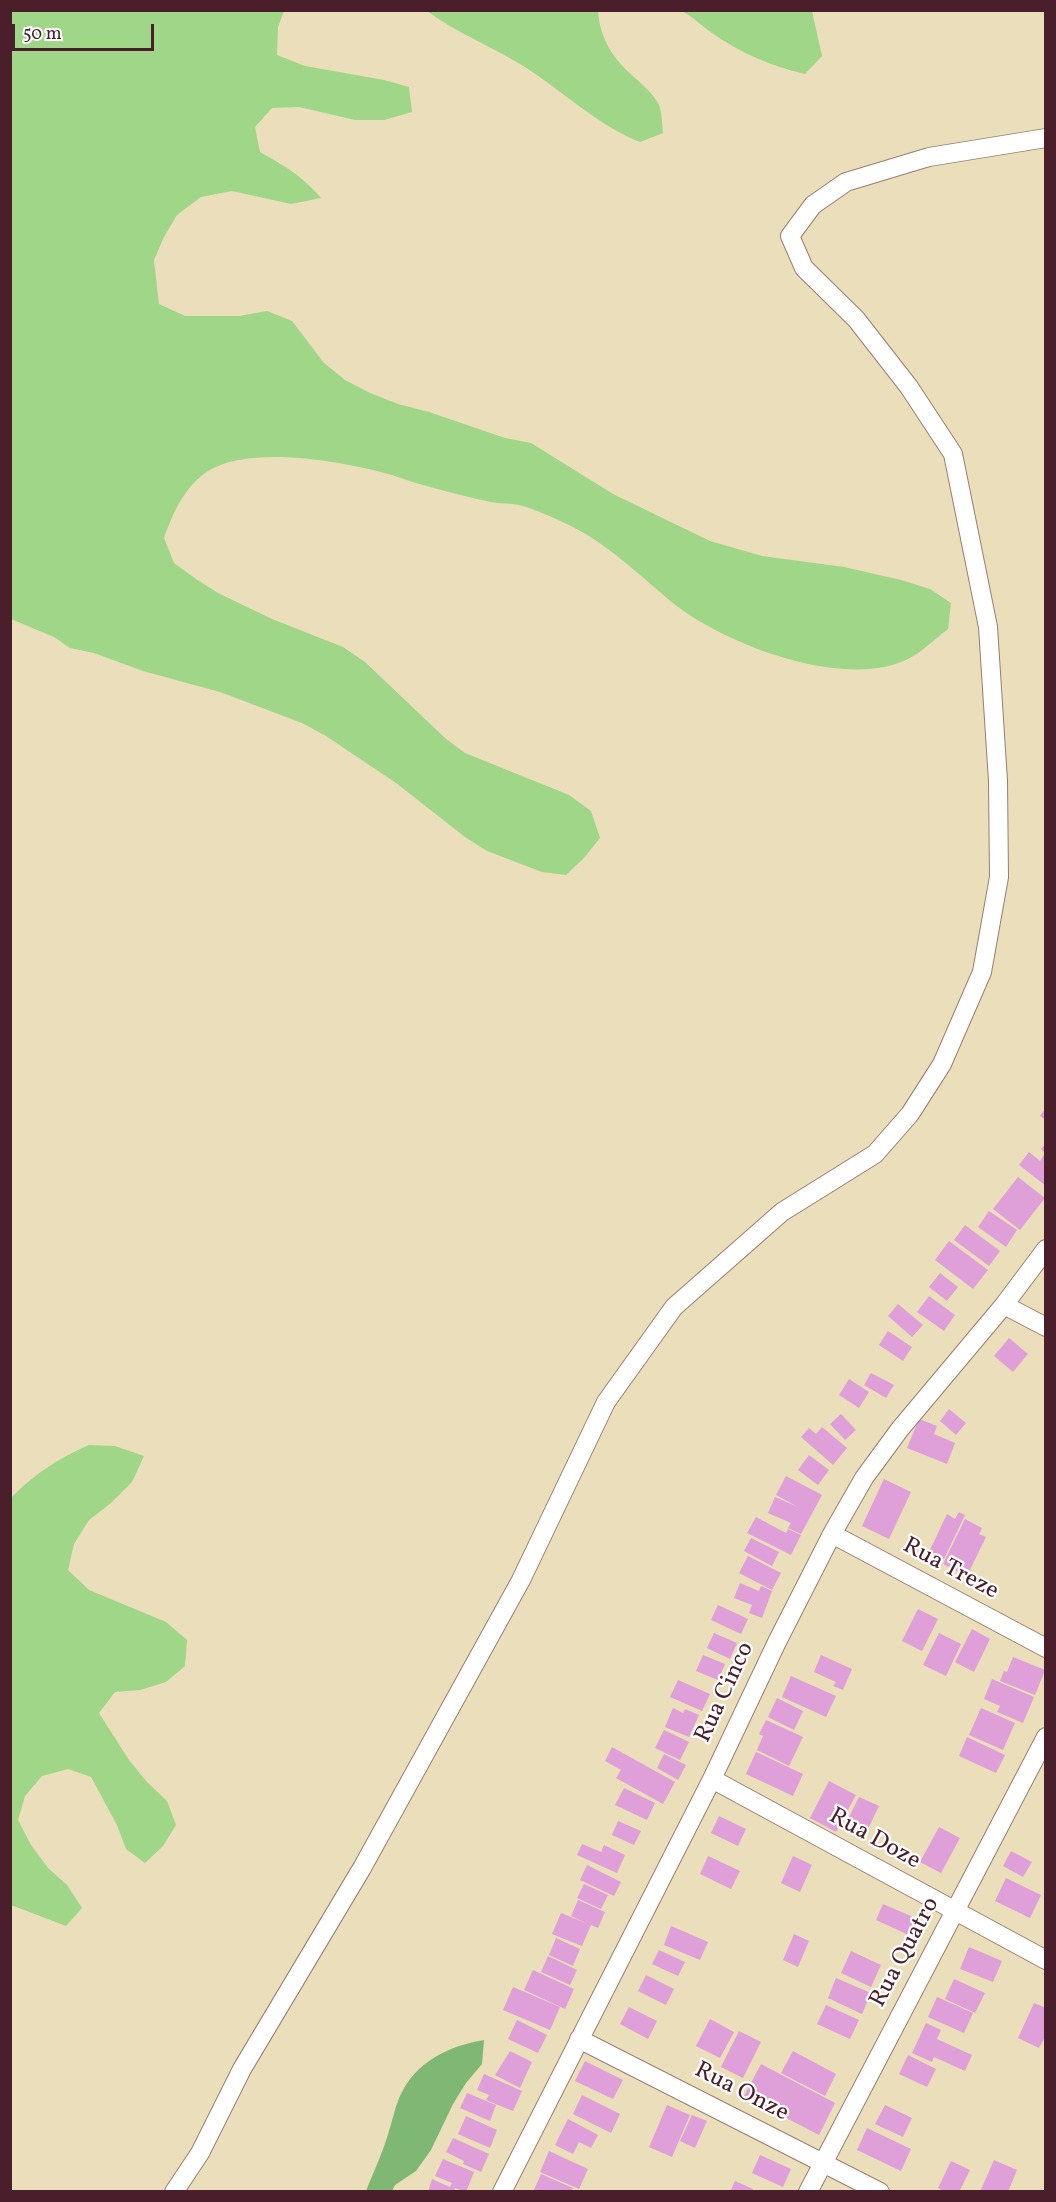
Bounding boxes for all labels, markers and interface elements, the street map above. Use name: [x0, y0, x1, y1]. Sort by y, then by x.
scale bar: [15, 12, 158, 50]
text: 50 m: [23, 22, 62, 47]
street label: Rua Treze: [897, 1533, 1003, 1607]
street label: Rua Cinco: [690, 1638, 762, 1748]
street label: Rua Doze: [823, 1803, 925, 1877]
street label: Rua Quatro: [865, 1893, 947, 2013]
street label: Rua Onze: [689, 2057, 793, 2129]

